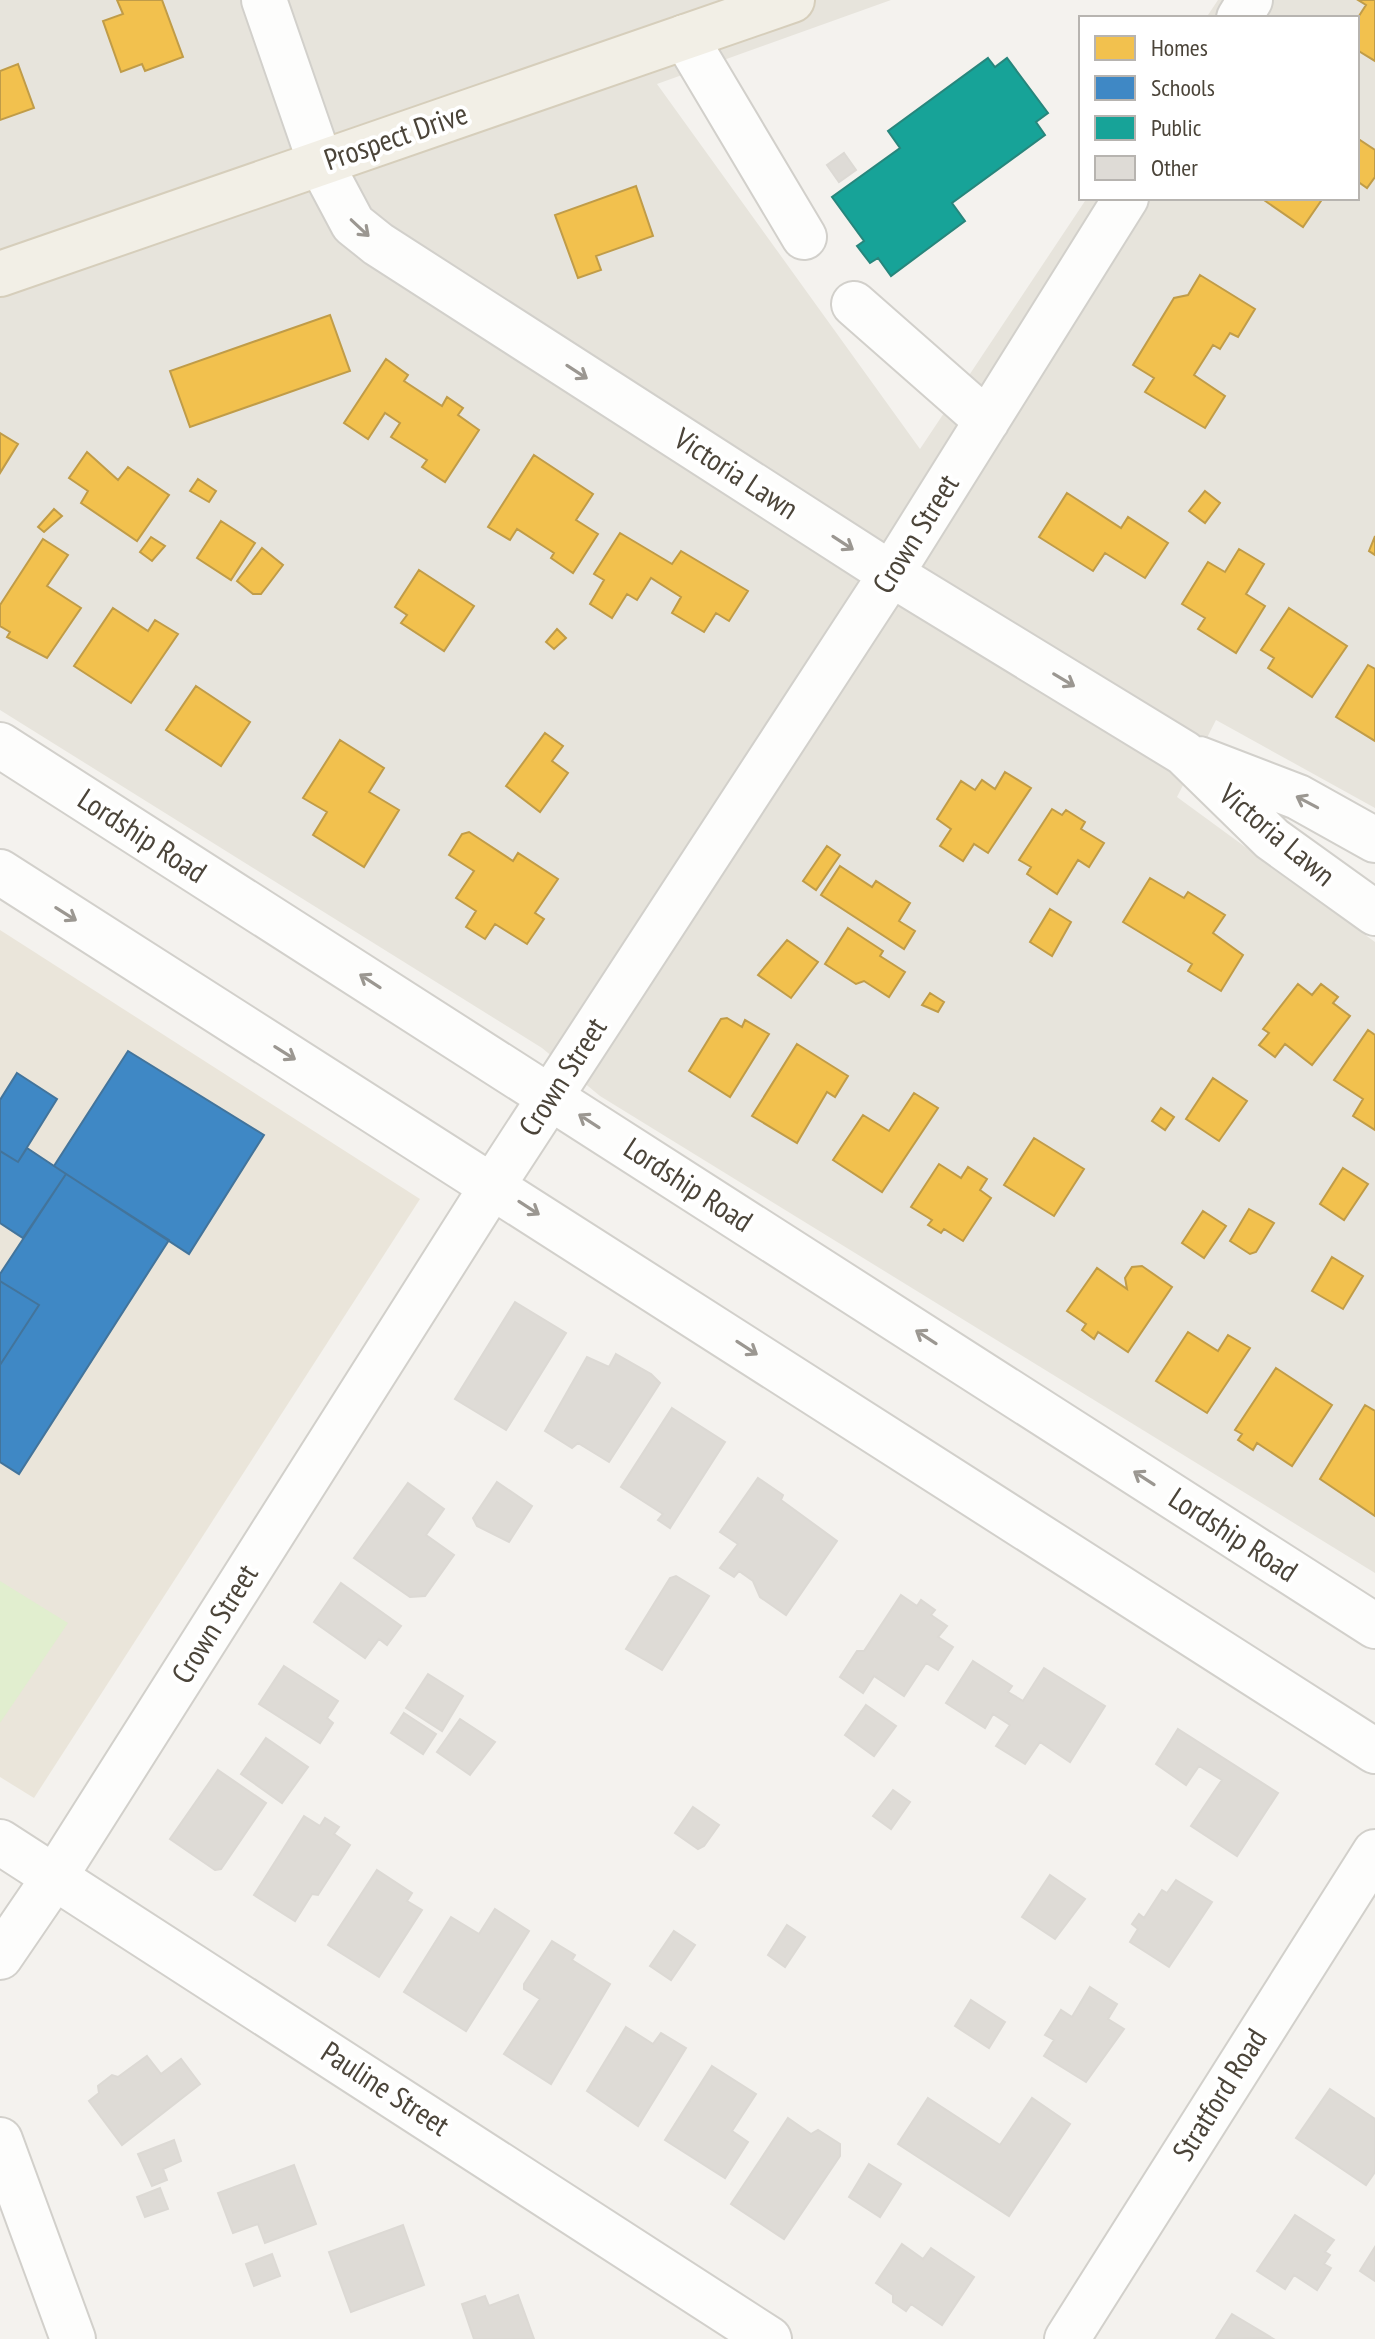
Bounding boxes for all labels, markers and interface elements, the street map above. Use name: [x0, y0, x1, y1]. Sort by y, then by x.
legend: [1079, 16, 1359, 200]
text: Homes: [1151, 32, 1208, 63]
text: Schools: [1151, 72, 1215, 103]
street label: Prospect Drive: [319, 93, 472, 178]
text: Public: [1151, 112, 1202, 143]
text: Other: [1151, 152, 1198, 183]
one-way arrow: [350, 219, 370, 238]
one-way arrow: [565, 364, 588, 380]
street label: Victoria Lawn: [667, 418, 806, 527]
street label: Crown Street: [863, 466, 967, 600]
one-way arrow: [831, 534, 853, 551]
one-way arrow: [1052, 671, 1074, 688]
street label: Victoria Lawn: [1211, 773, 1344, 894]
street label: Lordship Road: [71, 779, 215, 891]
one-way arrow: [1295, 794, 1319, 810]
one-way arrow: [54, 906, 77, 922]
one-way arrow: [359, 973, 382, 989]
street label: Crown Street: [509, 1009, 615, 1143]
one-way arrow: [274, 1045, 296, 1062]
one-way arrow: [578, 1113, 601, 1129]
street label: Lordship Road: [617, 1128, 761, 1240]
one-way arrow: [517, 1199, 539, 1216]
one-way arrow: [915, 1329, 937, 1346]
one-way arrow: [736, 1340, 758, 1356]
one-way arrow: [1134, 1470, 1156, 1486]
street label: Lordship Road: [1162, 1478, 1306, 1590]
street label: Crown Street: [162, 1556, 266, 1690]
street label: Stratford Road: [1163, 2021, 1275, 2168]
street label: Pauline Street: [314, 2032, 458, 2144]

